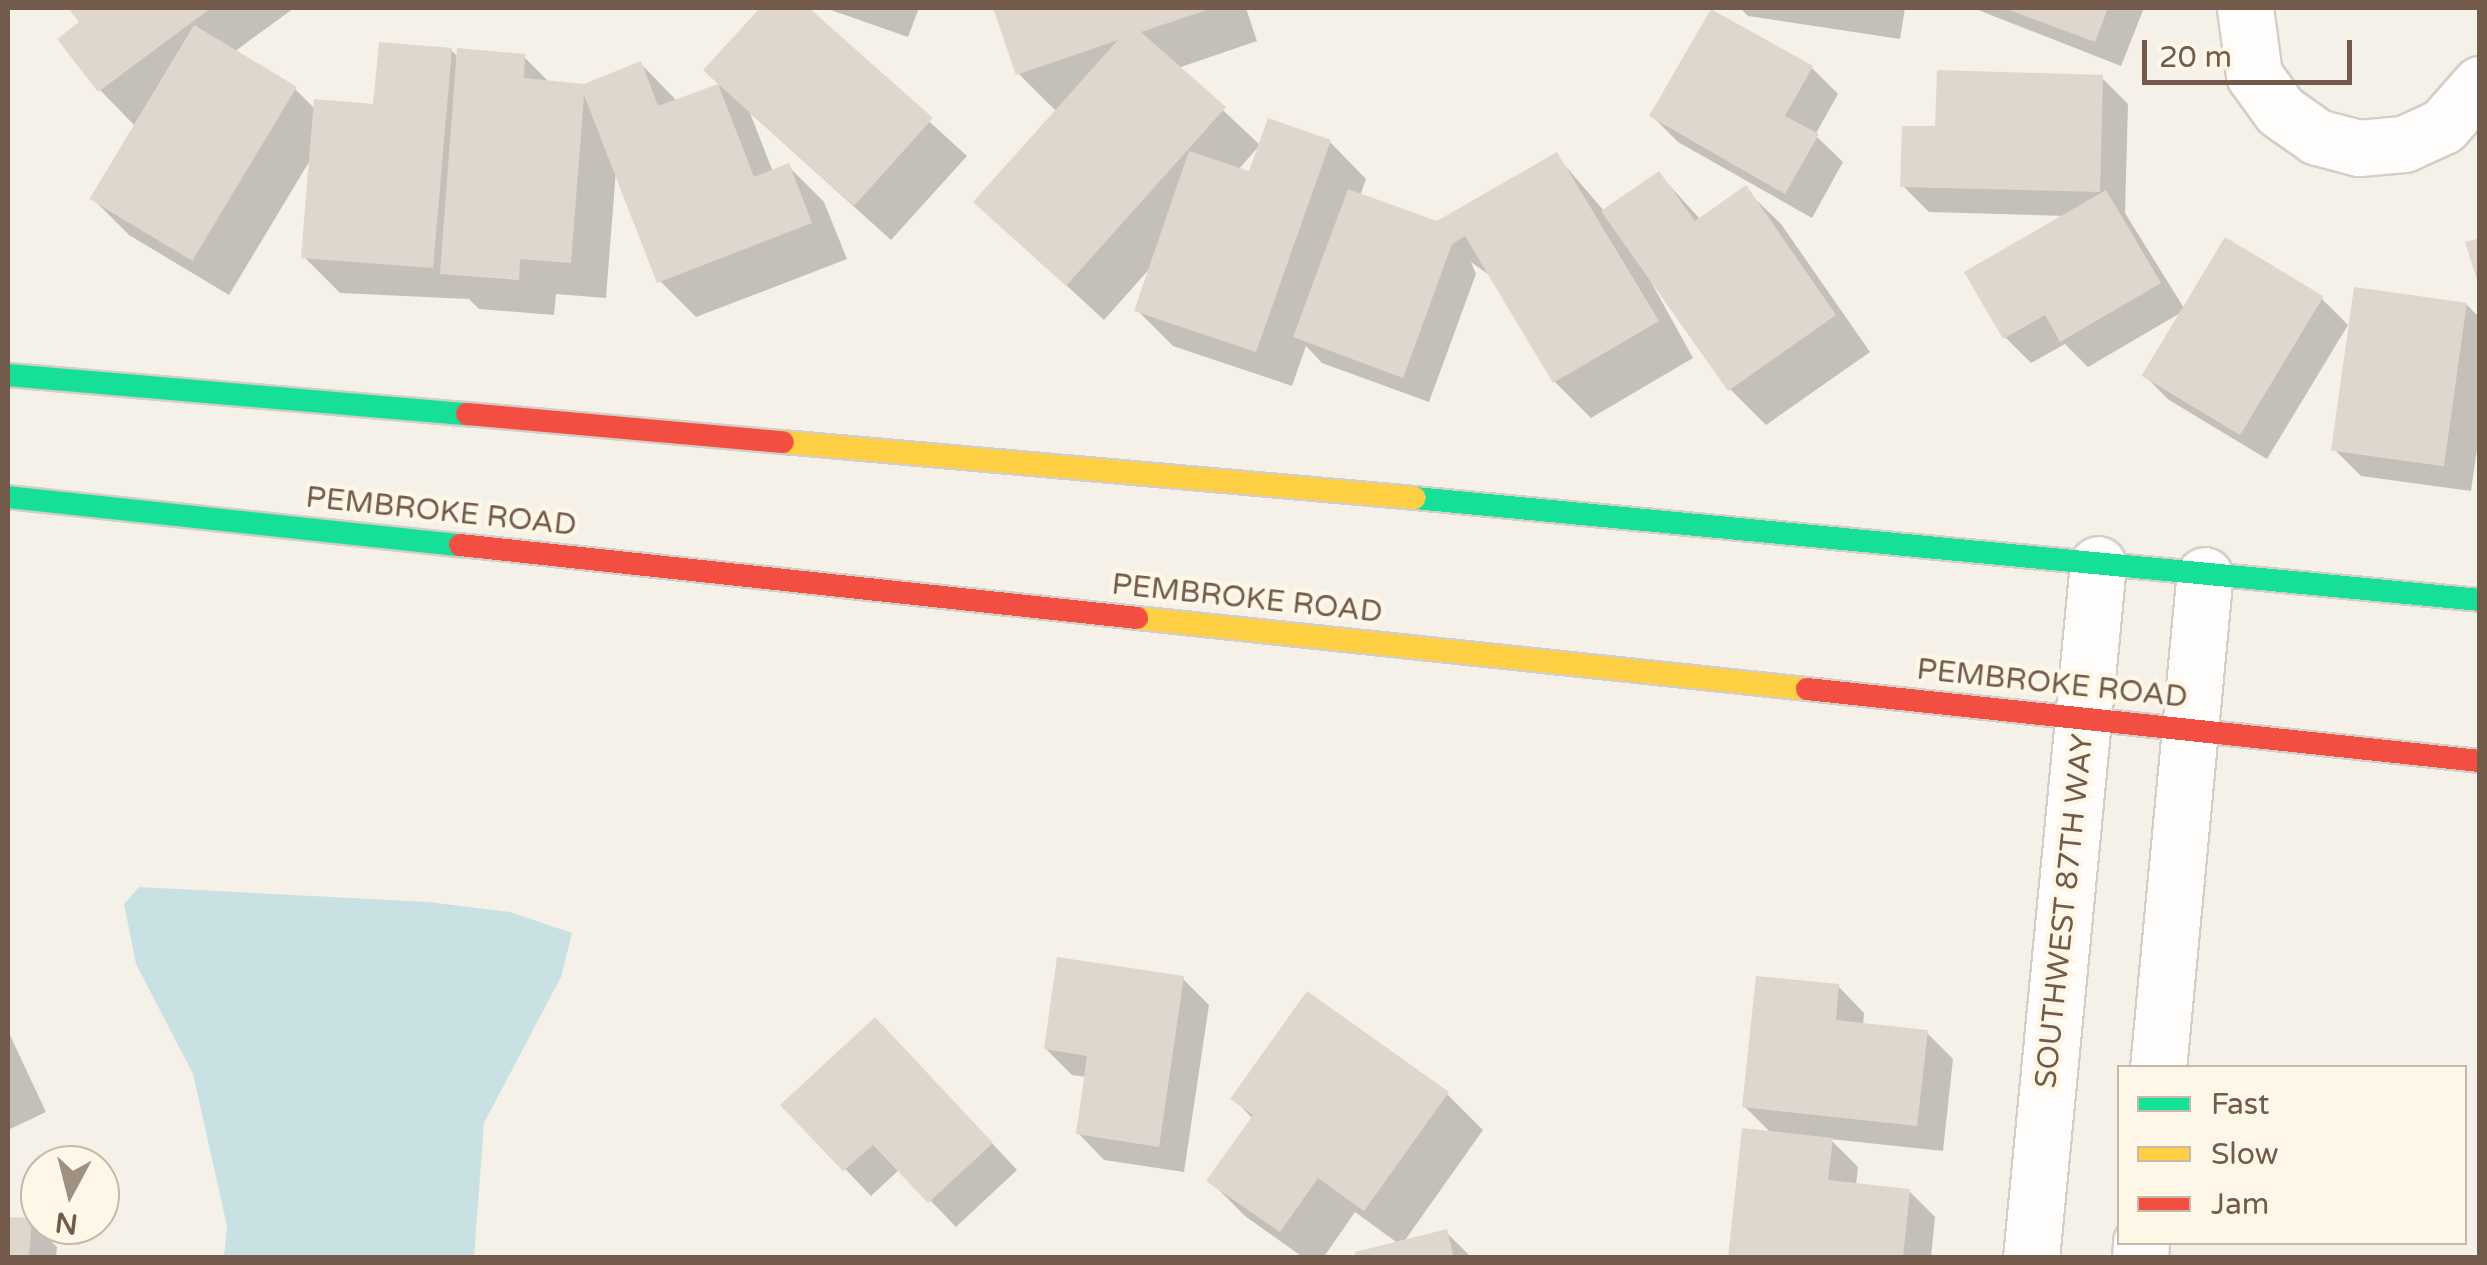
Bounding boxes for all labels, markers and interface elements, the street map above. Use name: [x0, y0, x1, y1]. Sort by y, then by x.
scale bar: [2147, 20, 2357, 82]
text: 20 m: [2159, 39, 2232, 76]
street label: PEMBROKE ROAD: [304, 480, 578, 544]
street label: PEMBROKE ROAD: [1110, 567, 1384, 631]
street label: PEMBROKE ROAD: [1915, 652, 2189, 716]
street label: SOUTHWEST 87TH WAY: [2028, 732, 2102, 1090]
legend: [2117, 1065, 2467, 1245]
text: Fast: [2211, 1086, 2270, 1123]
text: Slow: [2211, 1136, 2279, 1173]
north arrow: [20, 1145, 120, 1245]
text: Jam: [2211, 1186, 2269, 1223]
text: N: [53, 1205, 80, 1241]

